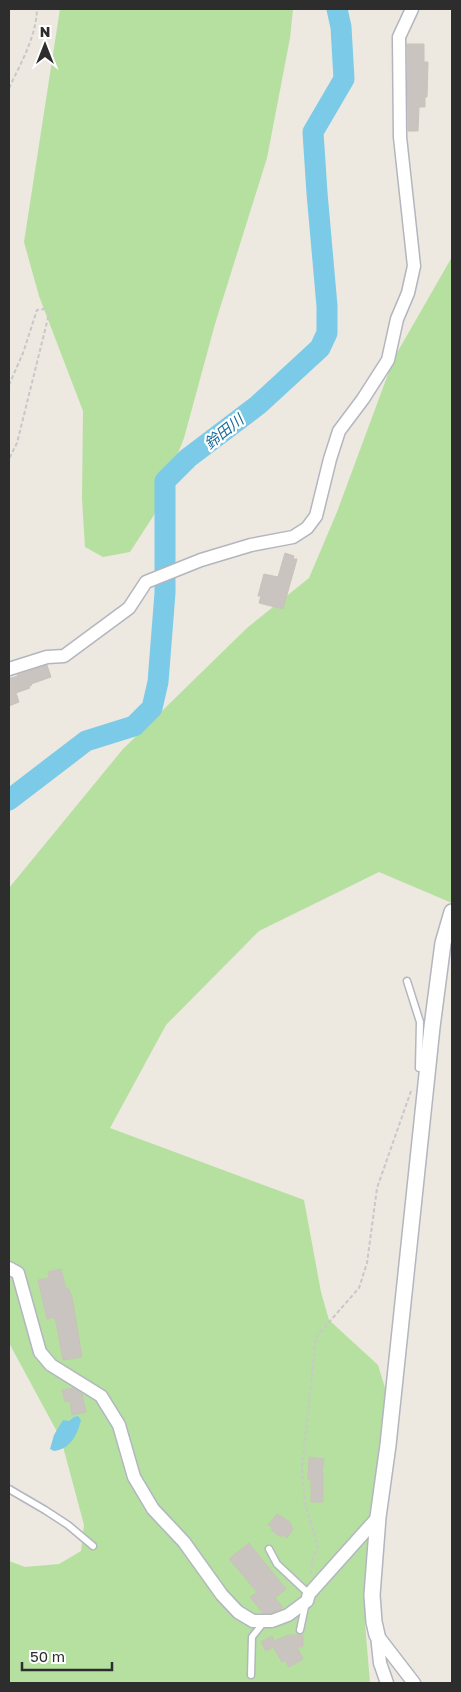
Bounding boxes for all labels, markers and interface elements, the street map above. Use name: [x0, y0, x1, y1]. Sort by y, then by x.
north arrow: [20, 20, 70, 70]
text: N: [40, 23, 50, 40]
water label: 鈴田川: [200, 409, 248, 452]
scale bar: [22, 1640, 112, 1672]
text: 50 m: [30, 1647, 65, 1665]

